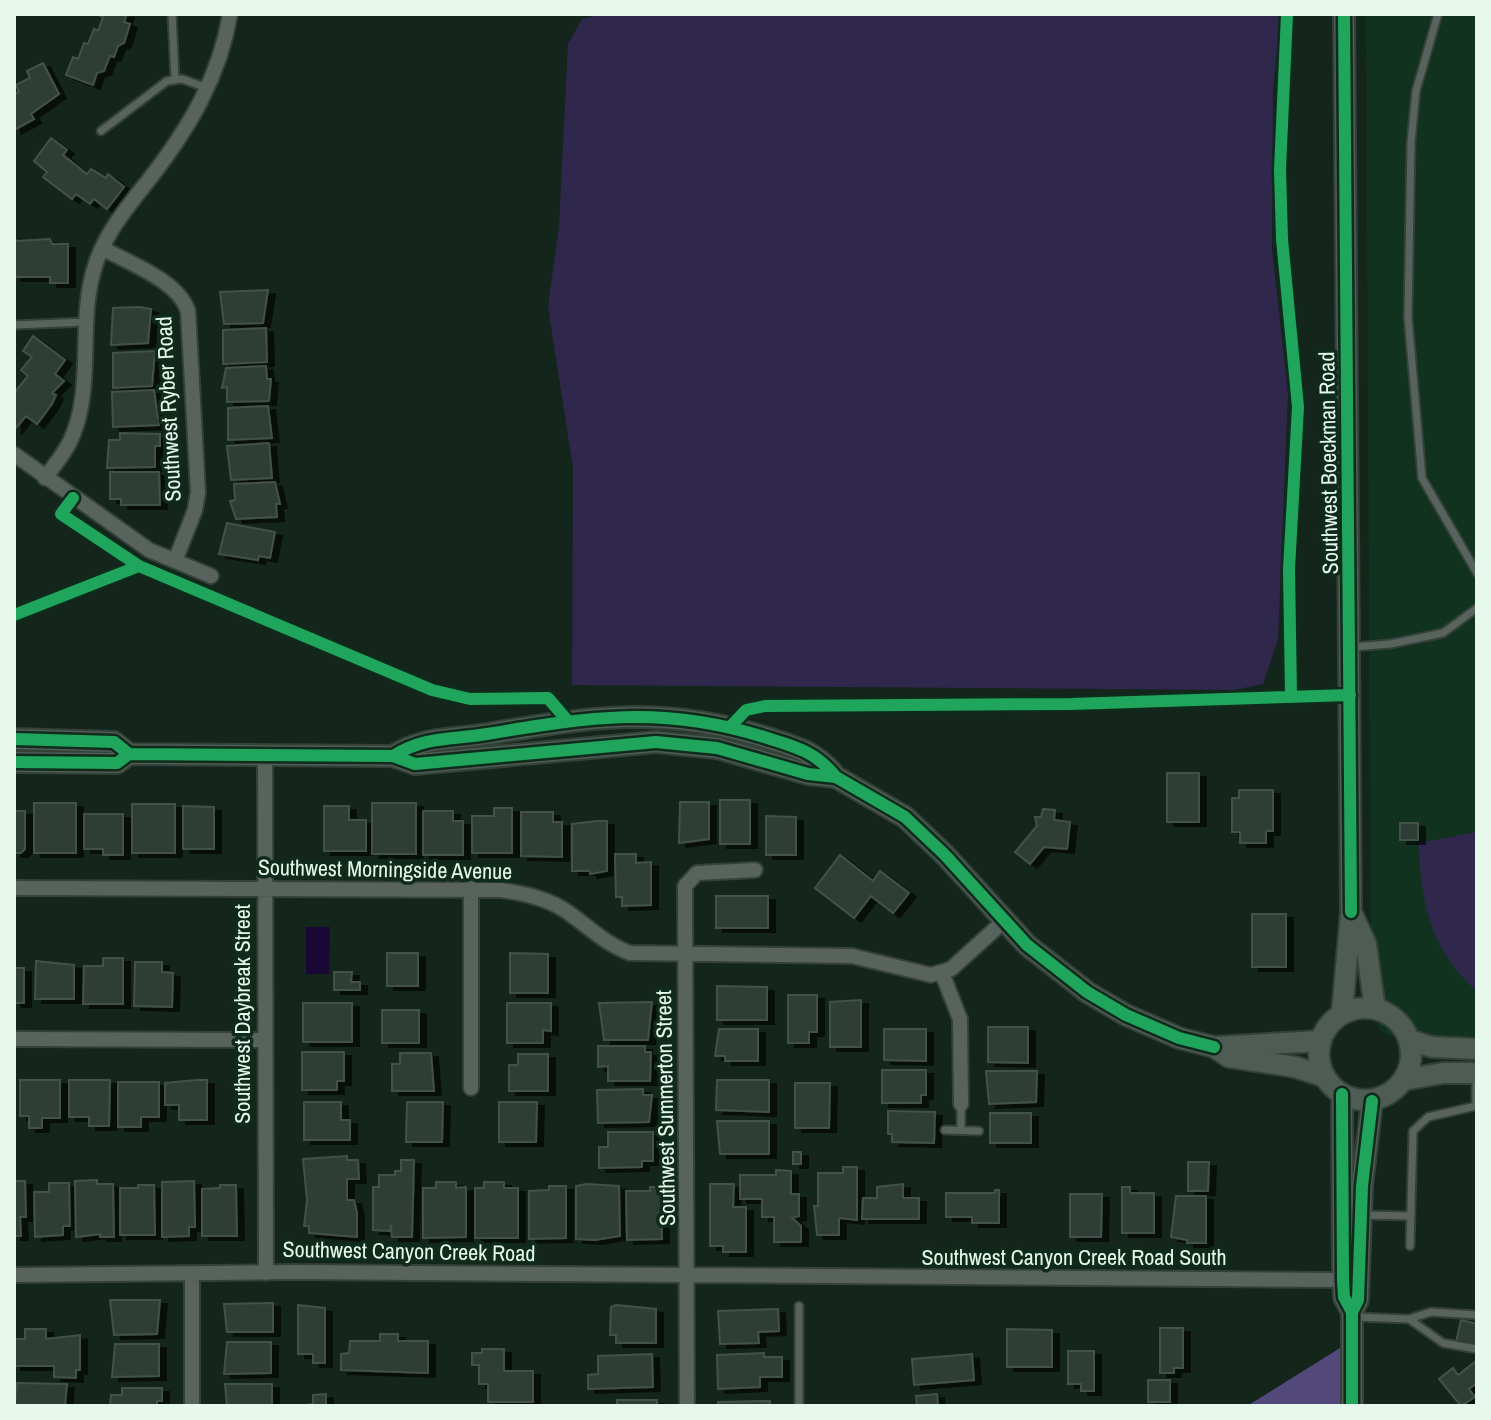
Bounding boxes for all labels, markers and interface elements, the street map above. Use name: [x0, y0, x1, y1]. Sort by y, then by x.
street label: Southwest Ryber Road: [148, 316, 188, 502]
street label: Southwest Boeckman Road: [1311, 351, 1345, 575]
street label: Southwest Morningside Avenue: [258, 852, 512, 886]
street label: Southwest Daybreak Street: [227, 904, 257, 1124]
street label: Southwest Summerton Street: [648, 990, 682, 1226]
street label: Southwest Canyon Creek Road: [282, 1234, 536, 1268]
street label: Southwest Canyon Creek Road South: [922, 1242, 1226, 1272]

